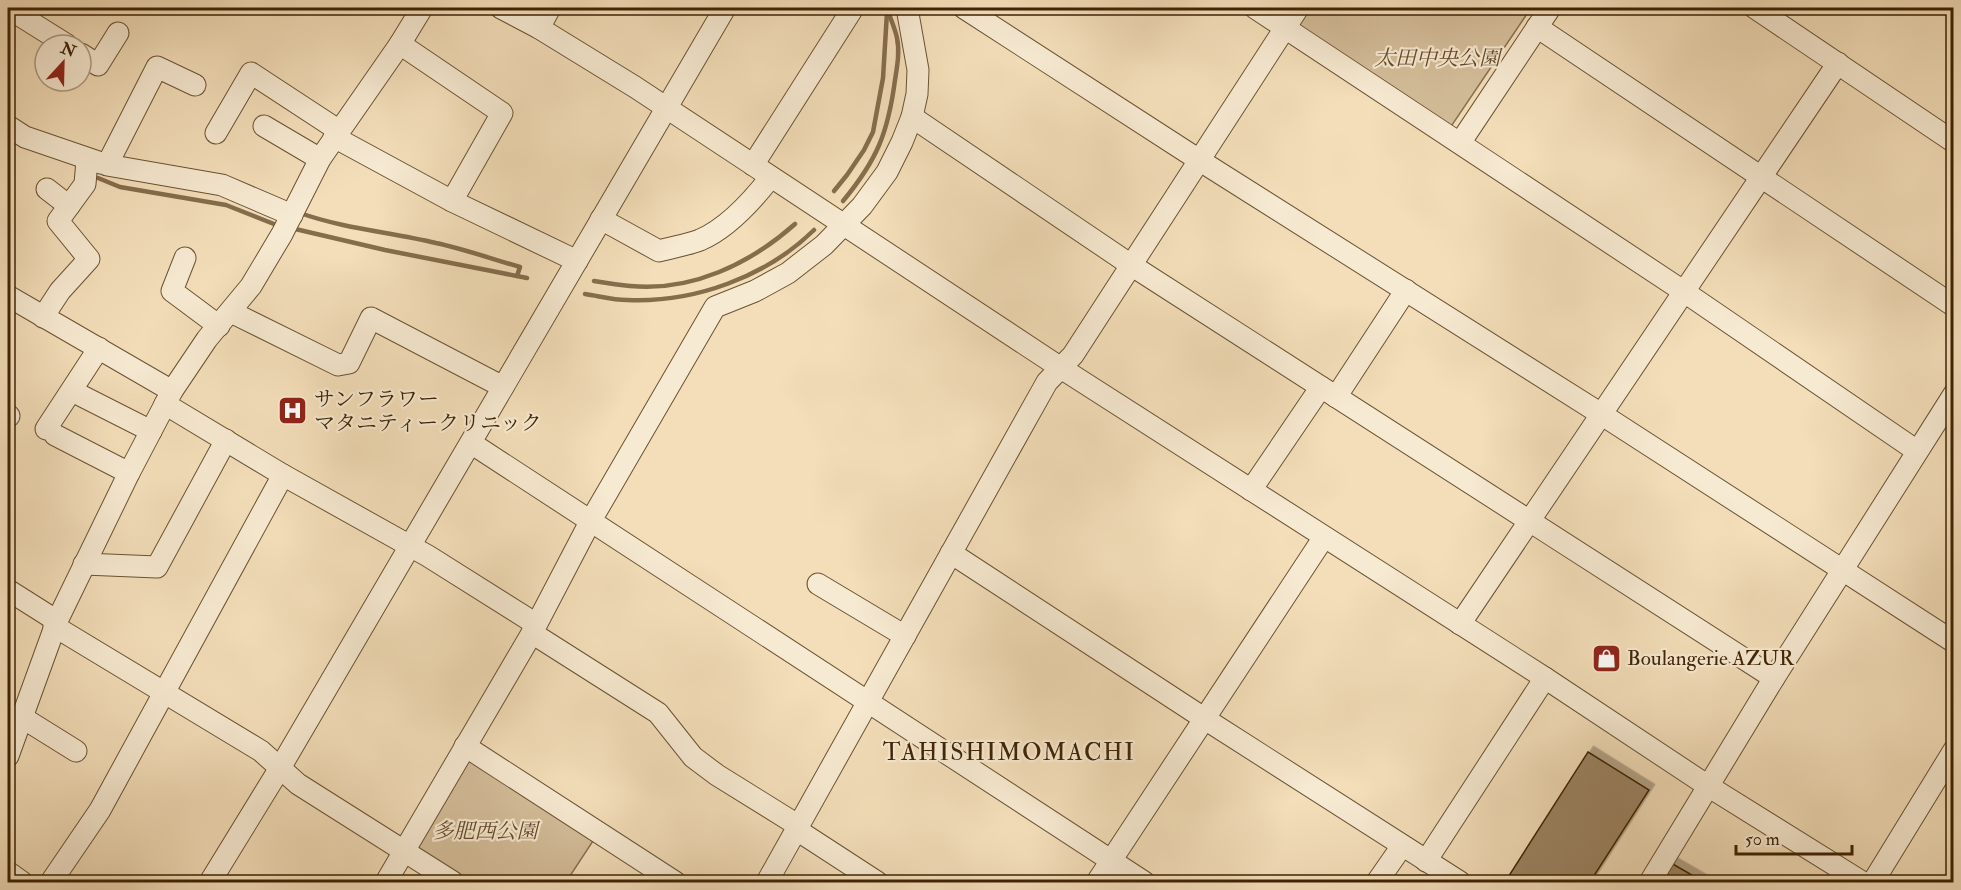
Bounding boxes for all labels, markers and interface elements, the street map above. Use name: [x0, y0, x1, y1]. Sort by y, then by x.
north arrow: [33, 33, 93, 93]
text: N: [57, 38, 79, 62]
park label: 太田中央公園: [1374, 45, 1503, 72]
place label: サンフラワー マタニティークリニック: [314, 386, 542, 437]
hospital icon: サンフラワー マタニティークリニック: [277, 395, 309, 427]
shop icon: Boulangerie AZUR: [1590, 642, 1622, 674]
place label: Boulangerie AZUR: [1627, 645, 1795, 672]
district label: TAHISHIMOMACHI: [883, 737, 1135, 768]
park label: 多肥西公園: [433, 818, 540, 845]
scale bar: [1736, 818, 1852, 856]
text: 50 m: [1745, 828, 1780, 851]

